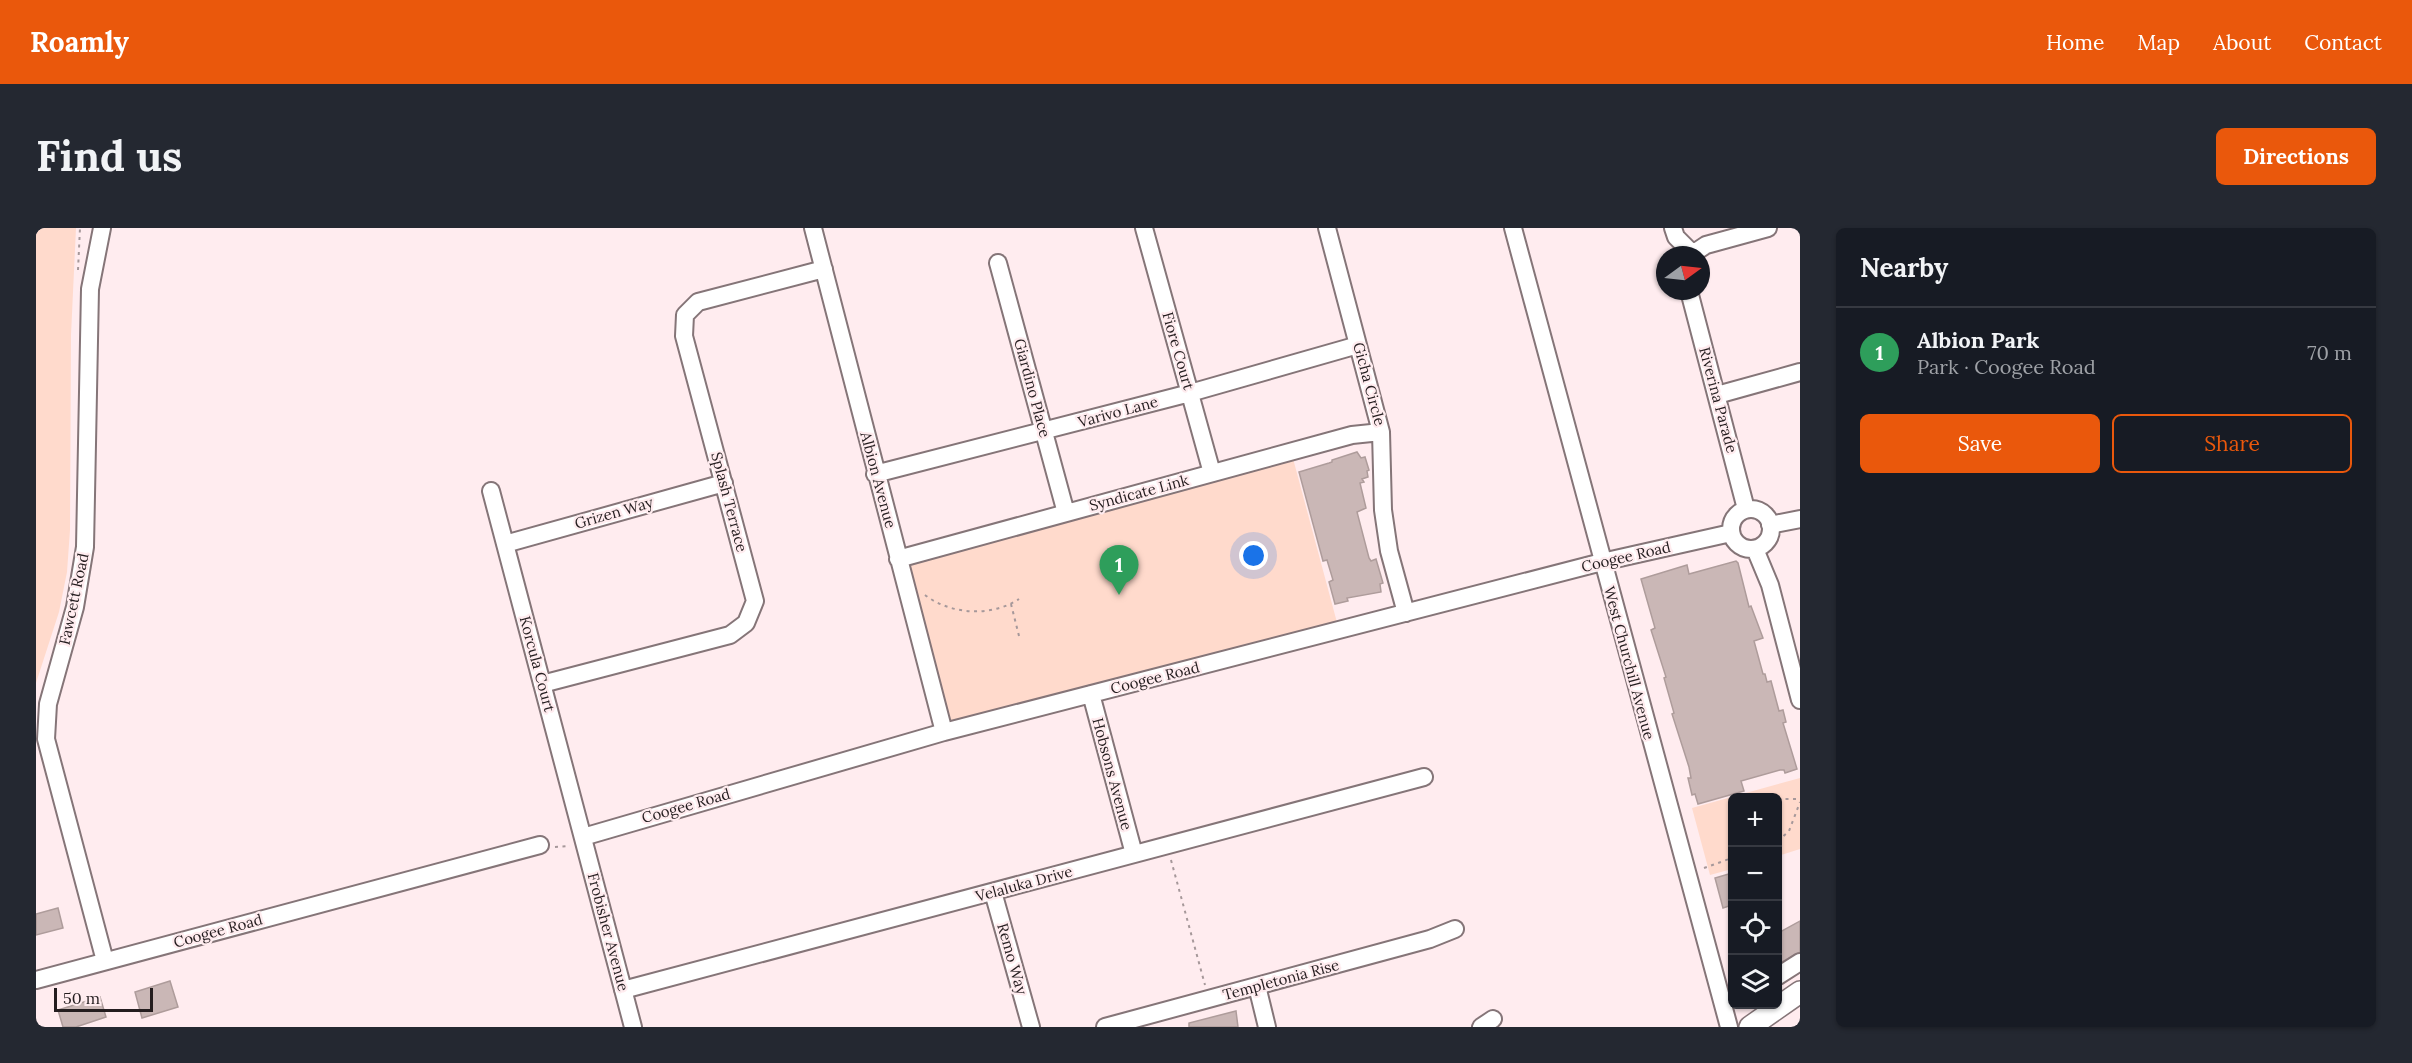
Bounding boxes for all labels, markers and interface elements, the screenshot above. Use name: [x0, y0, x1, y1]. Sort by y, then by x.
text: Roamly: [30, 24, 129, 60]
text: Home: [2046, 29, 2104, 56]
text: Map: [2137, 29, 2180, 56]
text: About: [2213, 29, 2271, 56]
text: Contact: [2304, 29, 2382, 56]
button: Directions: [2216, 128, 2376, 185]
text: Find us: [36, 129, 182, 183]
north arrow: [1656, 246, 1710, 300]
text: Nearby: [1860, 251, 1948, 284]
street label: Fiore Court: [1158, 310, 1199, 392]
text: Albion Park: [1917, 326, 2039, 354]
street label: Giardino Place: [1010, 336, 1055, 439]
street label: Gicha Circle: [1349, 340, 1390, 428]
text: 1: [1875, 340, 1884, 365]
text: 70 m: [2307, 340, 2352, 365]
street label: Riverina Parade: [1695, 345, 1742, 455]
text: Park · Coogee Road: [1917, 354, 2096, 379]
street label: Varivo Lane: [1075, 392, 1160, 432]
button: Save: [1860, 414, 2100, 473]
button: Share: [2112, 414, 2352, 473]
street label: Albion Avenue: [856, 429, 900, 530]
street label: Splash Terrace: [707, 450, 752, 554]
street label: Syndicate Link: [1087, 470, 1191, 515]
street label: Grizen Way: [572, 492, 655, 533]
street label: Coogee Road: [1579, 537, 1672, 576]
your location: [1239, 541, 1268, 570]
pin: 1: [1100, 546, 1138, 595]
street label: Fawcett Road: [55, 551, 93, 647]
street label: West Churchill Avenue: [1600, 584, 1659, 742]
street label: Korcula Court: [516, 614, 559, 714]
street label: Coogee Road: [1108, 657, 1201, 698]
street label: Hobsons Avenue: [1088, 716, 1137, 832]
street label: Coogee Road: [639, 784, 732, 827]
map controls: [1728, 793, 1782, 1009]
button: +: [1728, 793, 1782, 847]
button: −: [1728, 847, 1782, 901]
street label: Velaluka Drive: [972, 861, 1074, 906]
street label: Frobisher Avenue: [584, 871, 633, 993]
button: locate: [1728, 901, 1782, 955]
street label: Coogee Road: [171, 910, 264, 951]
street label: Remo Way: [993, 921, 1032, 997]
street label: Templetonia Rise: [1221, 955, 1341, 1004]
button: layers: [1728, 955, 1782, 1009]
scale bar: [54, 985, 153, 1012]
text: 50 m: [63, 988, 100, 1008]

